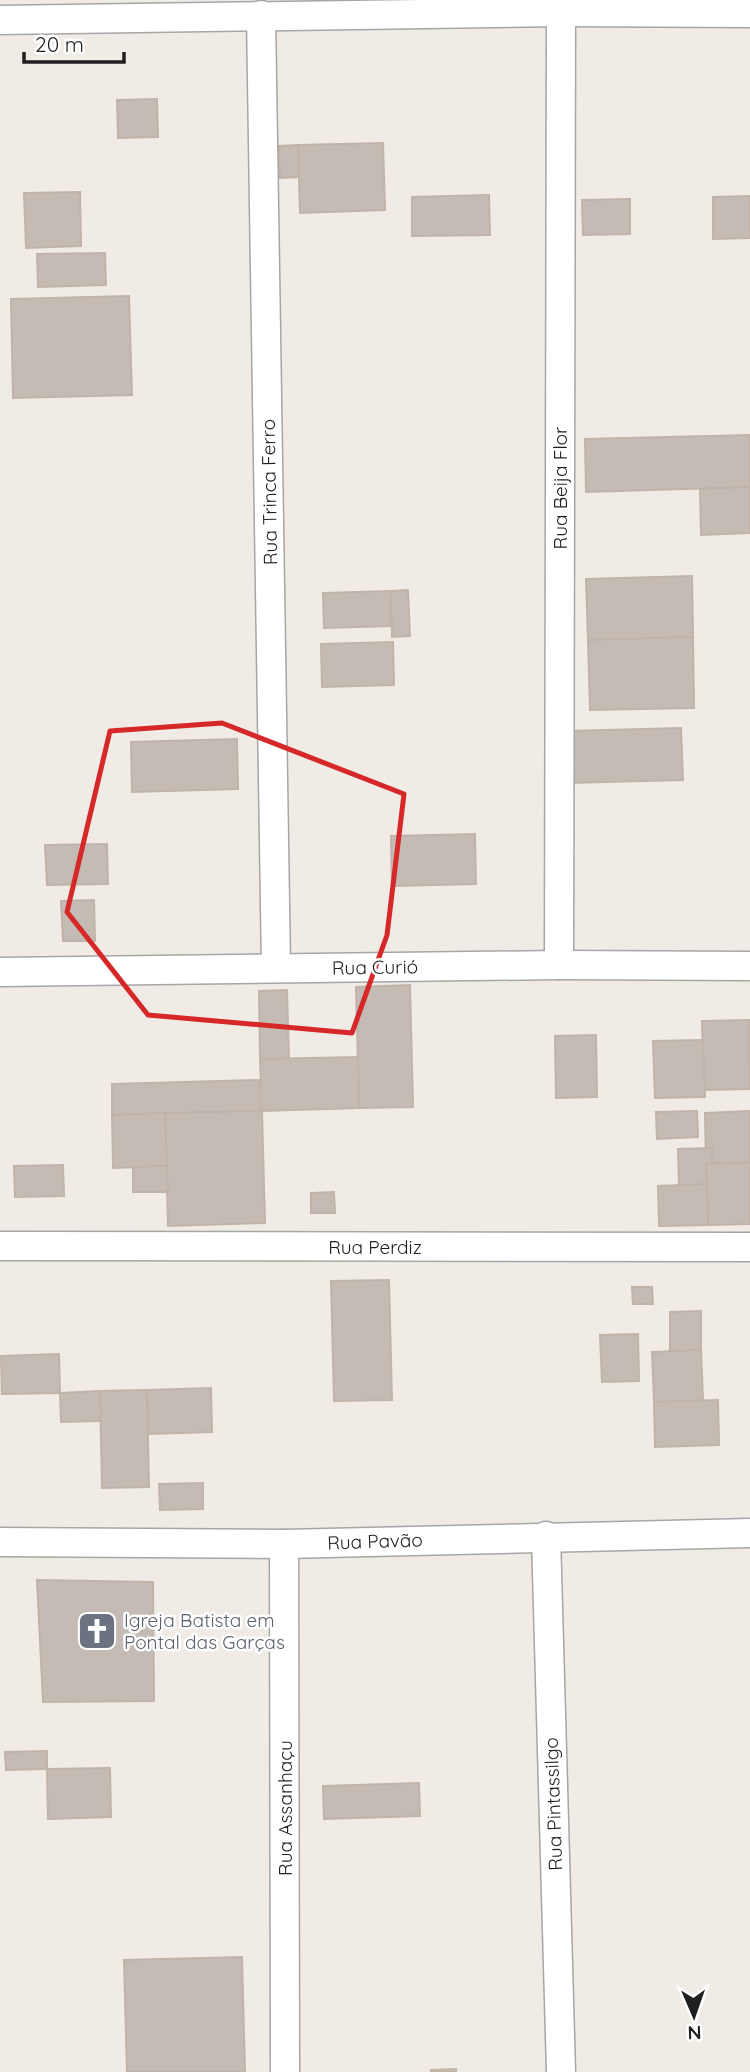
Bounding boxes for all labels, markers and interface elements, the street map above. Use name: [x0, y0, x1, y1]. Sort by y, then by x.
scale bar: [24, 21, 124, 65]
text: 20 m: [35, 31, 84, 57]
street label: Rua Trinca Ferro: [256, 419, 282, 565]
street label: Rua Beija Flor: [548, 426, 572, 549]
street label: Rua Curió: [332, 954, 418, 980]
street label: Rua Perdiz: [328, 1235, 422, 1259]
street label: Rua Pavão: [327, 1527, 423, 1555]
place label: Igreja Batista em Pontal das Garças: [124, 1608, 285, 1654]
church icon: Igreja Batista em Pontal das Garças: [76, 1610, 118, 1652]
street label: Rua Pintassilgo: [539, 1737, 567, 1871]
street label: Rua Assanhaçu: [273, 1740, 297, 1876]
north arrow: [659, 1981, 729, 2051]
text: N: [687, 2021, 702, 2045]

